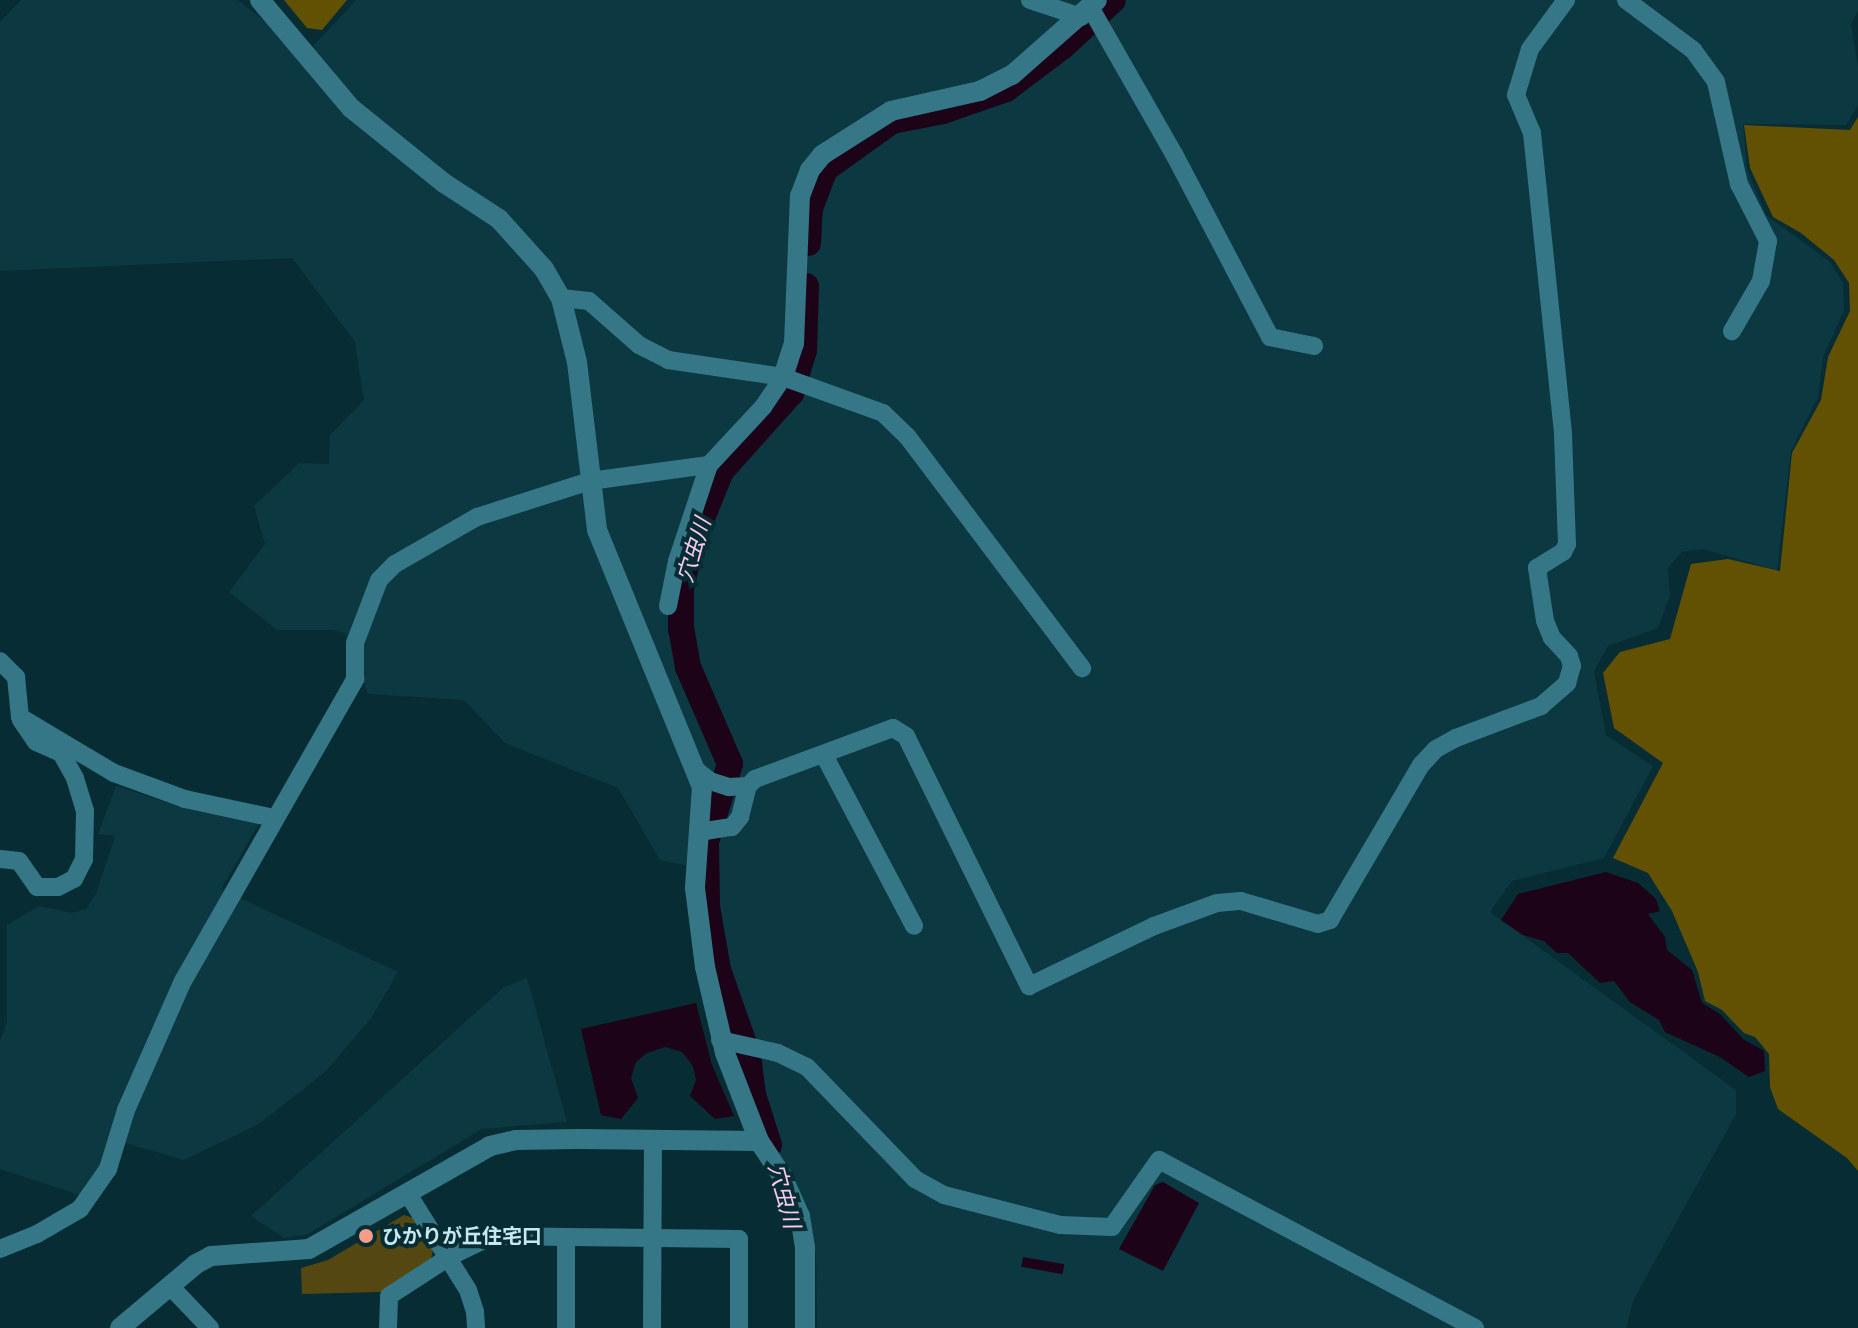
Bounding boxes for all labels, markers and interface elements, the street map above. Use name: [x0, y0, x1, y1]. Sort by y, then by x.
water label: 穴虫川: [672, 515, 716, 585]
water label: 穴虫川: [763, 1161, 805, 1231]
place label: ひかりが丘住宅口: [382, 1224, 542, 1248]
marker: ひかりが丘住宅口: [357, 1227, 375, 1245]

